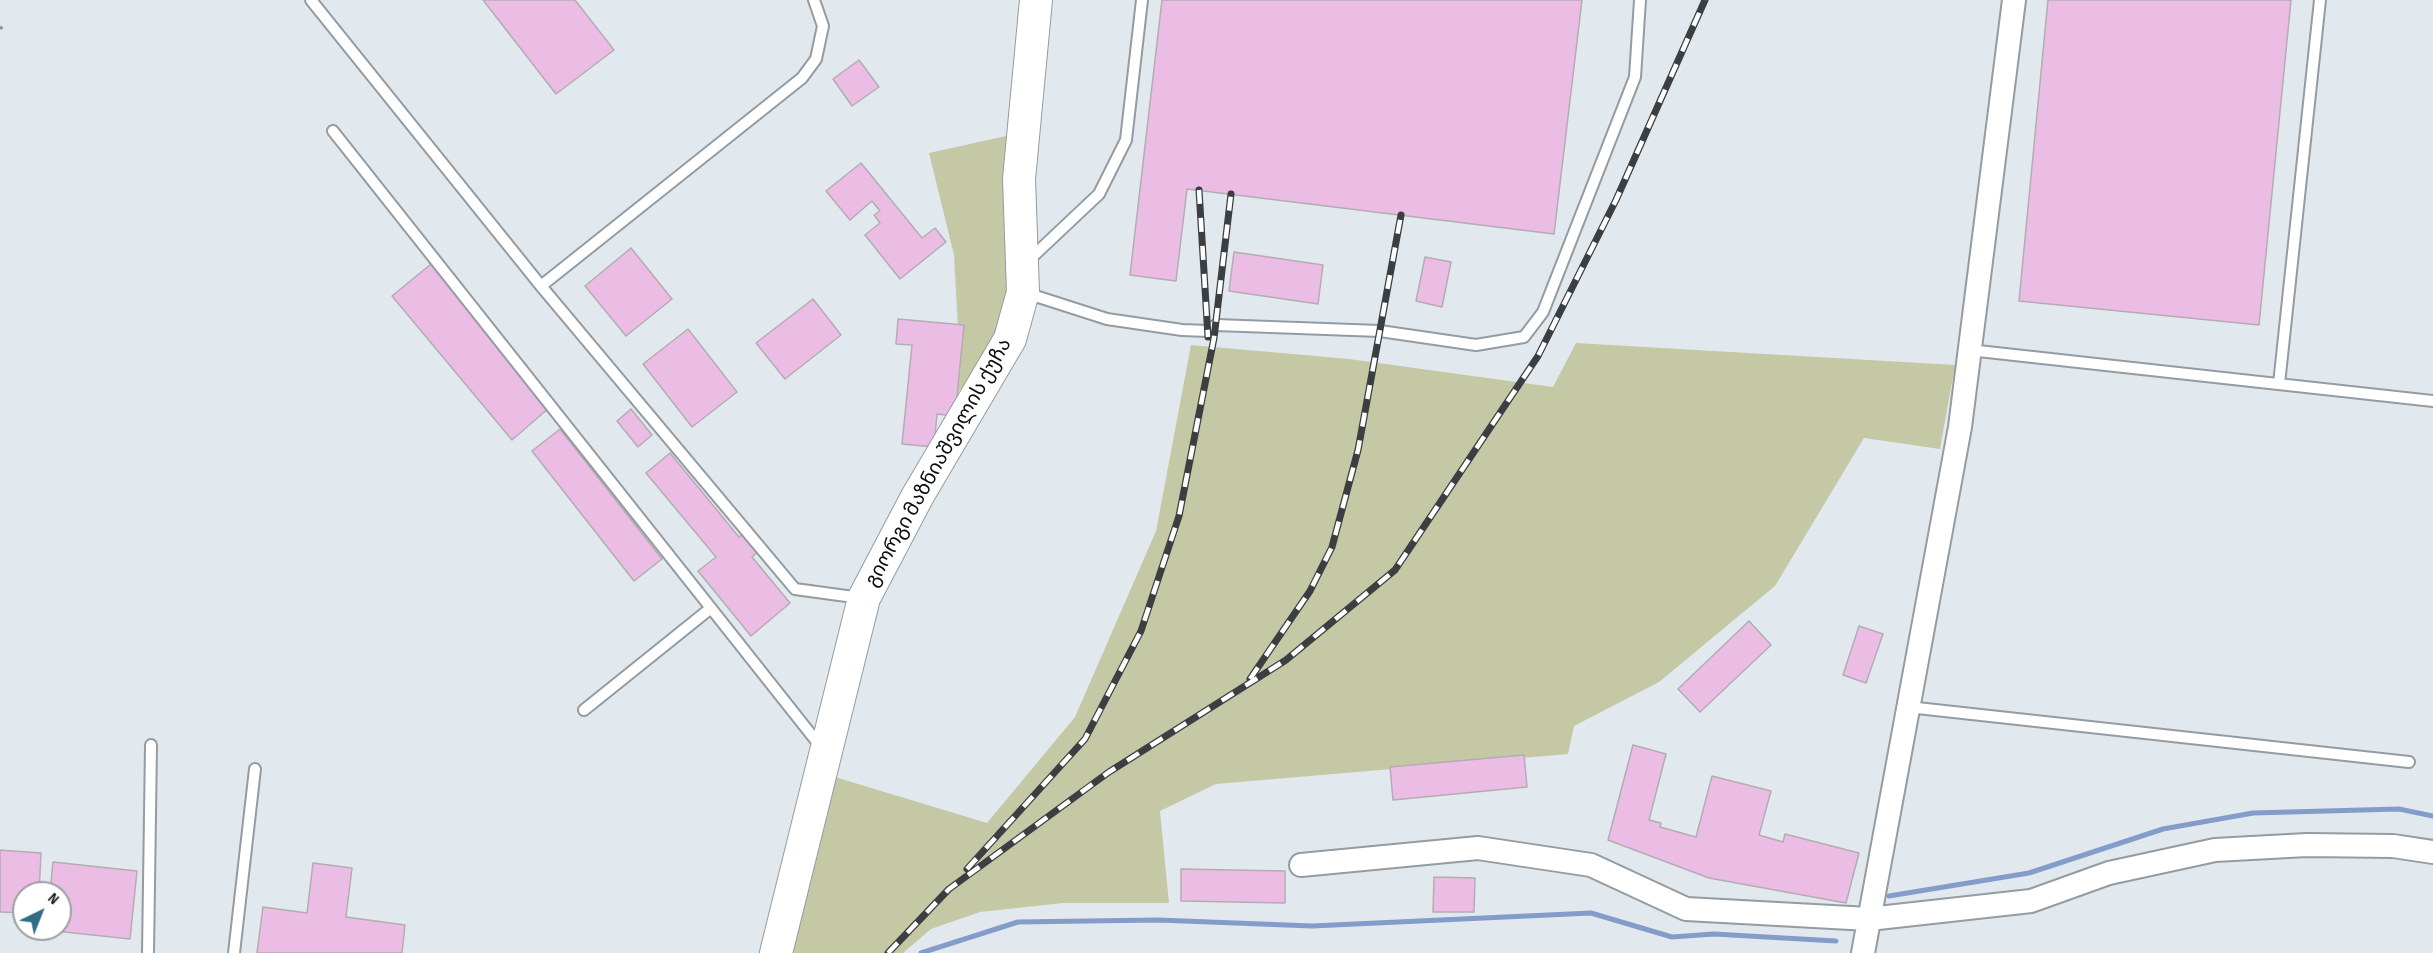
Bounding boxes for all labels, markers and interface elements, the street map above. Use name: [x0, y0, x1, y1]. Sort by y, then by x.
street label: გიორგი მაზნიაშვილის ქუჩა: [860, 334, 1018, 592]
north arrow: [12, 881, 72, 941]
text: N: [44, 889, 63, 909]

